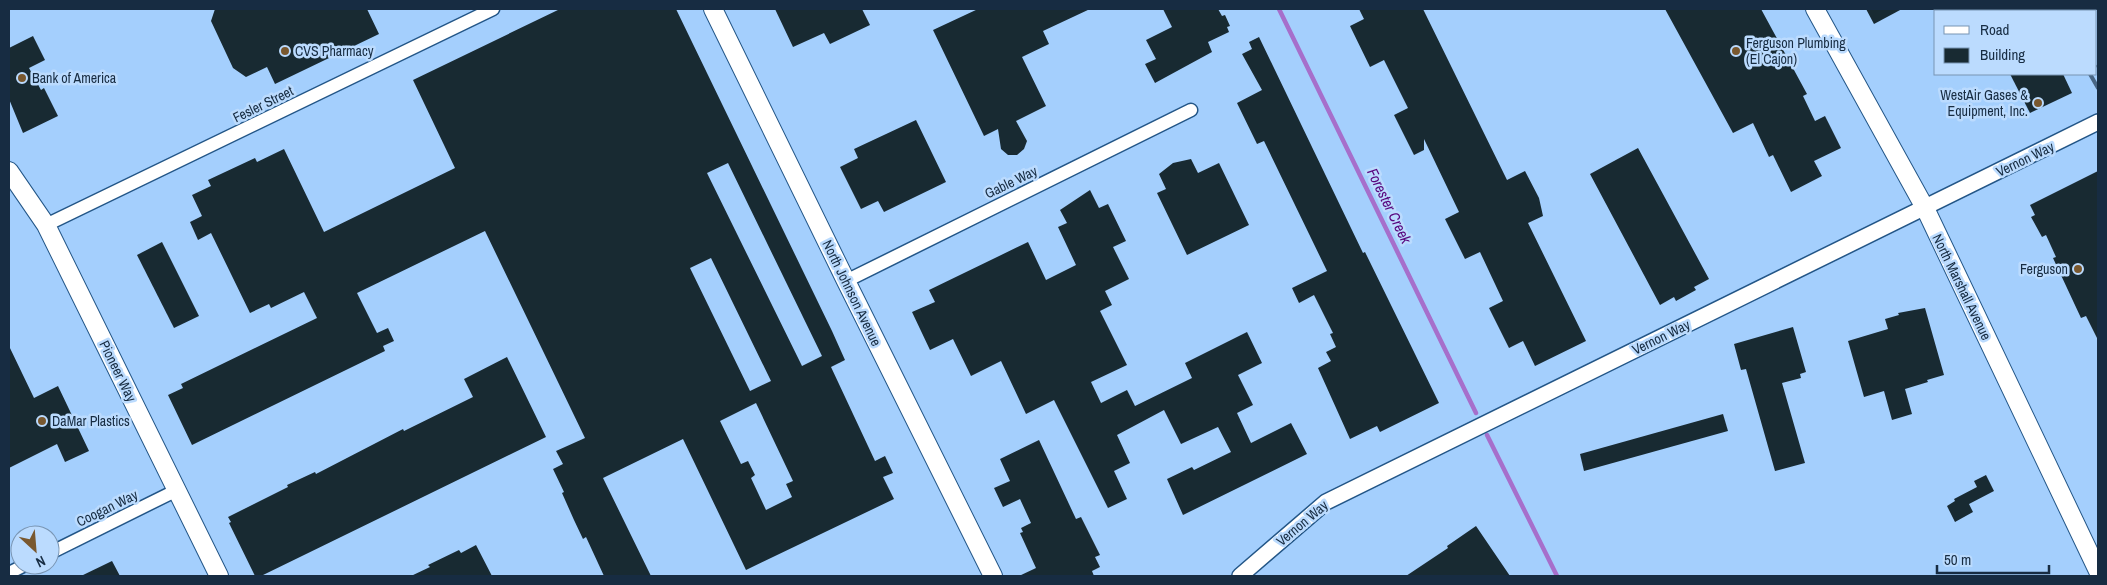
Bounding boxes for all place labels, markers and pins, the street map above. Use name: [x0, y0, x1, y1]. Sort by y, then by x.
place label: Ferguson Plumbing (El Cajon): [1746, 34, 1846, 68]
place label: CVS Pharmacy: [295, 42, 374, 60]
marker: CVS Pharmacy: [279, 45, 291, 57]
marker: Ferguson Plumbing (El Cajon): [1730, 45, 1742, 57]
place label: Bank of America: [32, 69, 117, 87]
marker: Bank of America: [16, 72, 28, 84]
place label: WestAir Gases & Equipment, Inc.: [1940, 86, 2028, 120]
marker: WestAir Gases & Equipment, Inc.: [2032, 97, 2044, 109]
place label: Ferguson: [2020, 260, 2068, 278]
marker: Ferguson: [2072, 263, 2084, 275]
place label: DaMar Plastics: [52, 412, 130, 430]
marker: DaMar Plastics: [36, 415, 48, 427]

